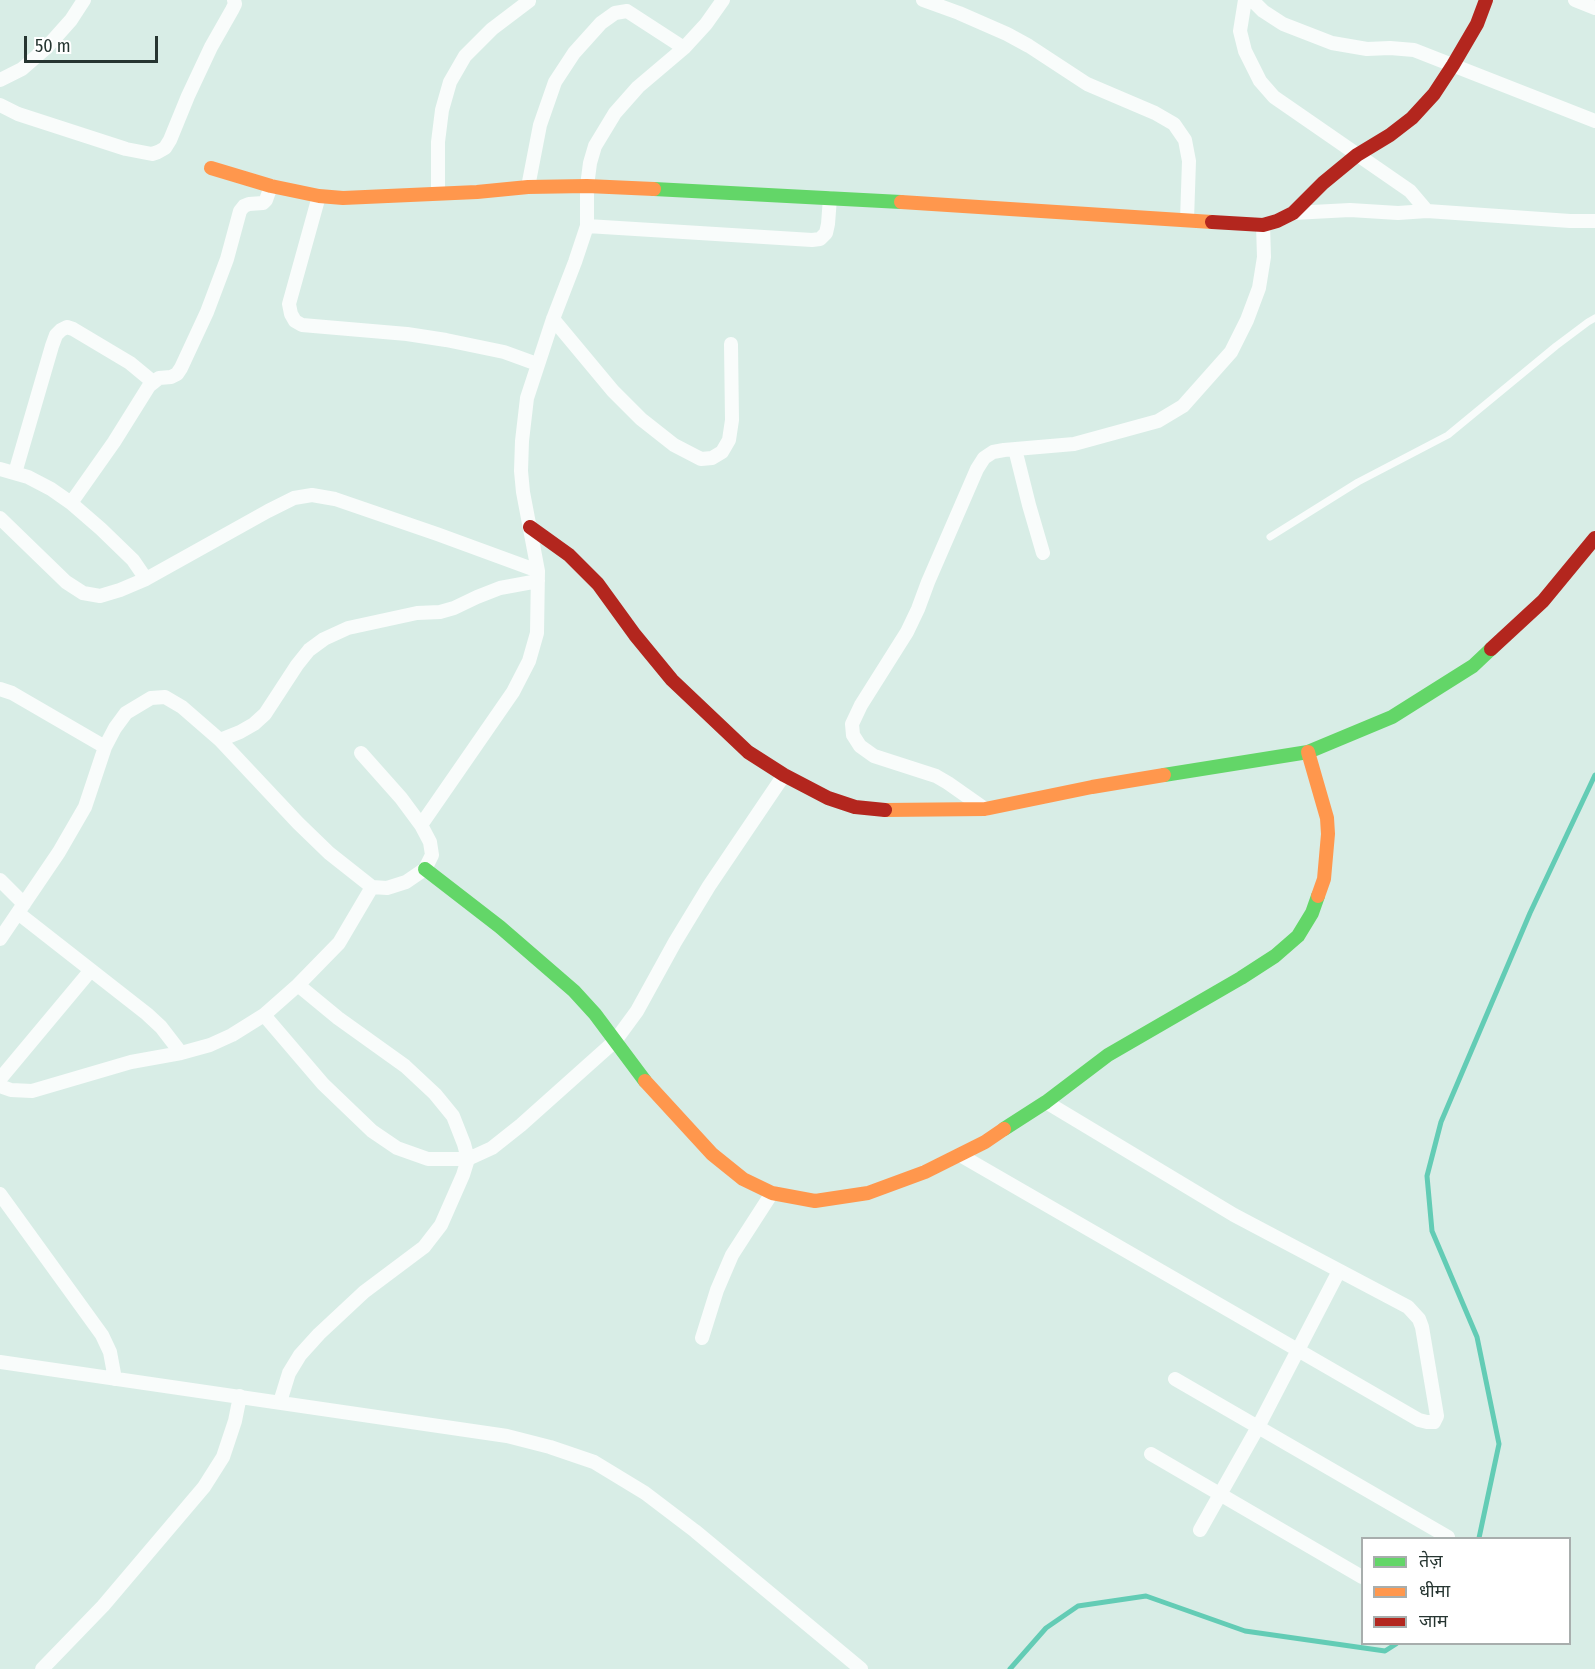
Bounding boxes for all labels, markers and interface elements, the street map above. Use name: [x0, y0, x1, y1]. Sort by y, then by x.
scale bar: [27, 24, 160, 62]
text: 50 m: [35, 35, 71, 57]
legend: [1361, 1537, 1571, 1645]
text: तेज़: [1419, 1550, 1443, 1572]
text: धीमा: [1419, 1580, 1450, 1602]
text: जाम: [1419, 1610, 1448, 1632]

